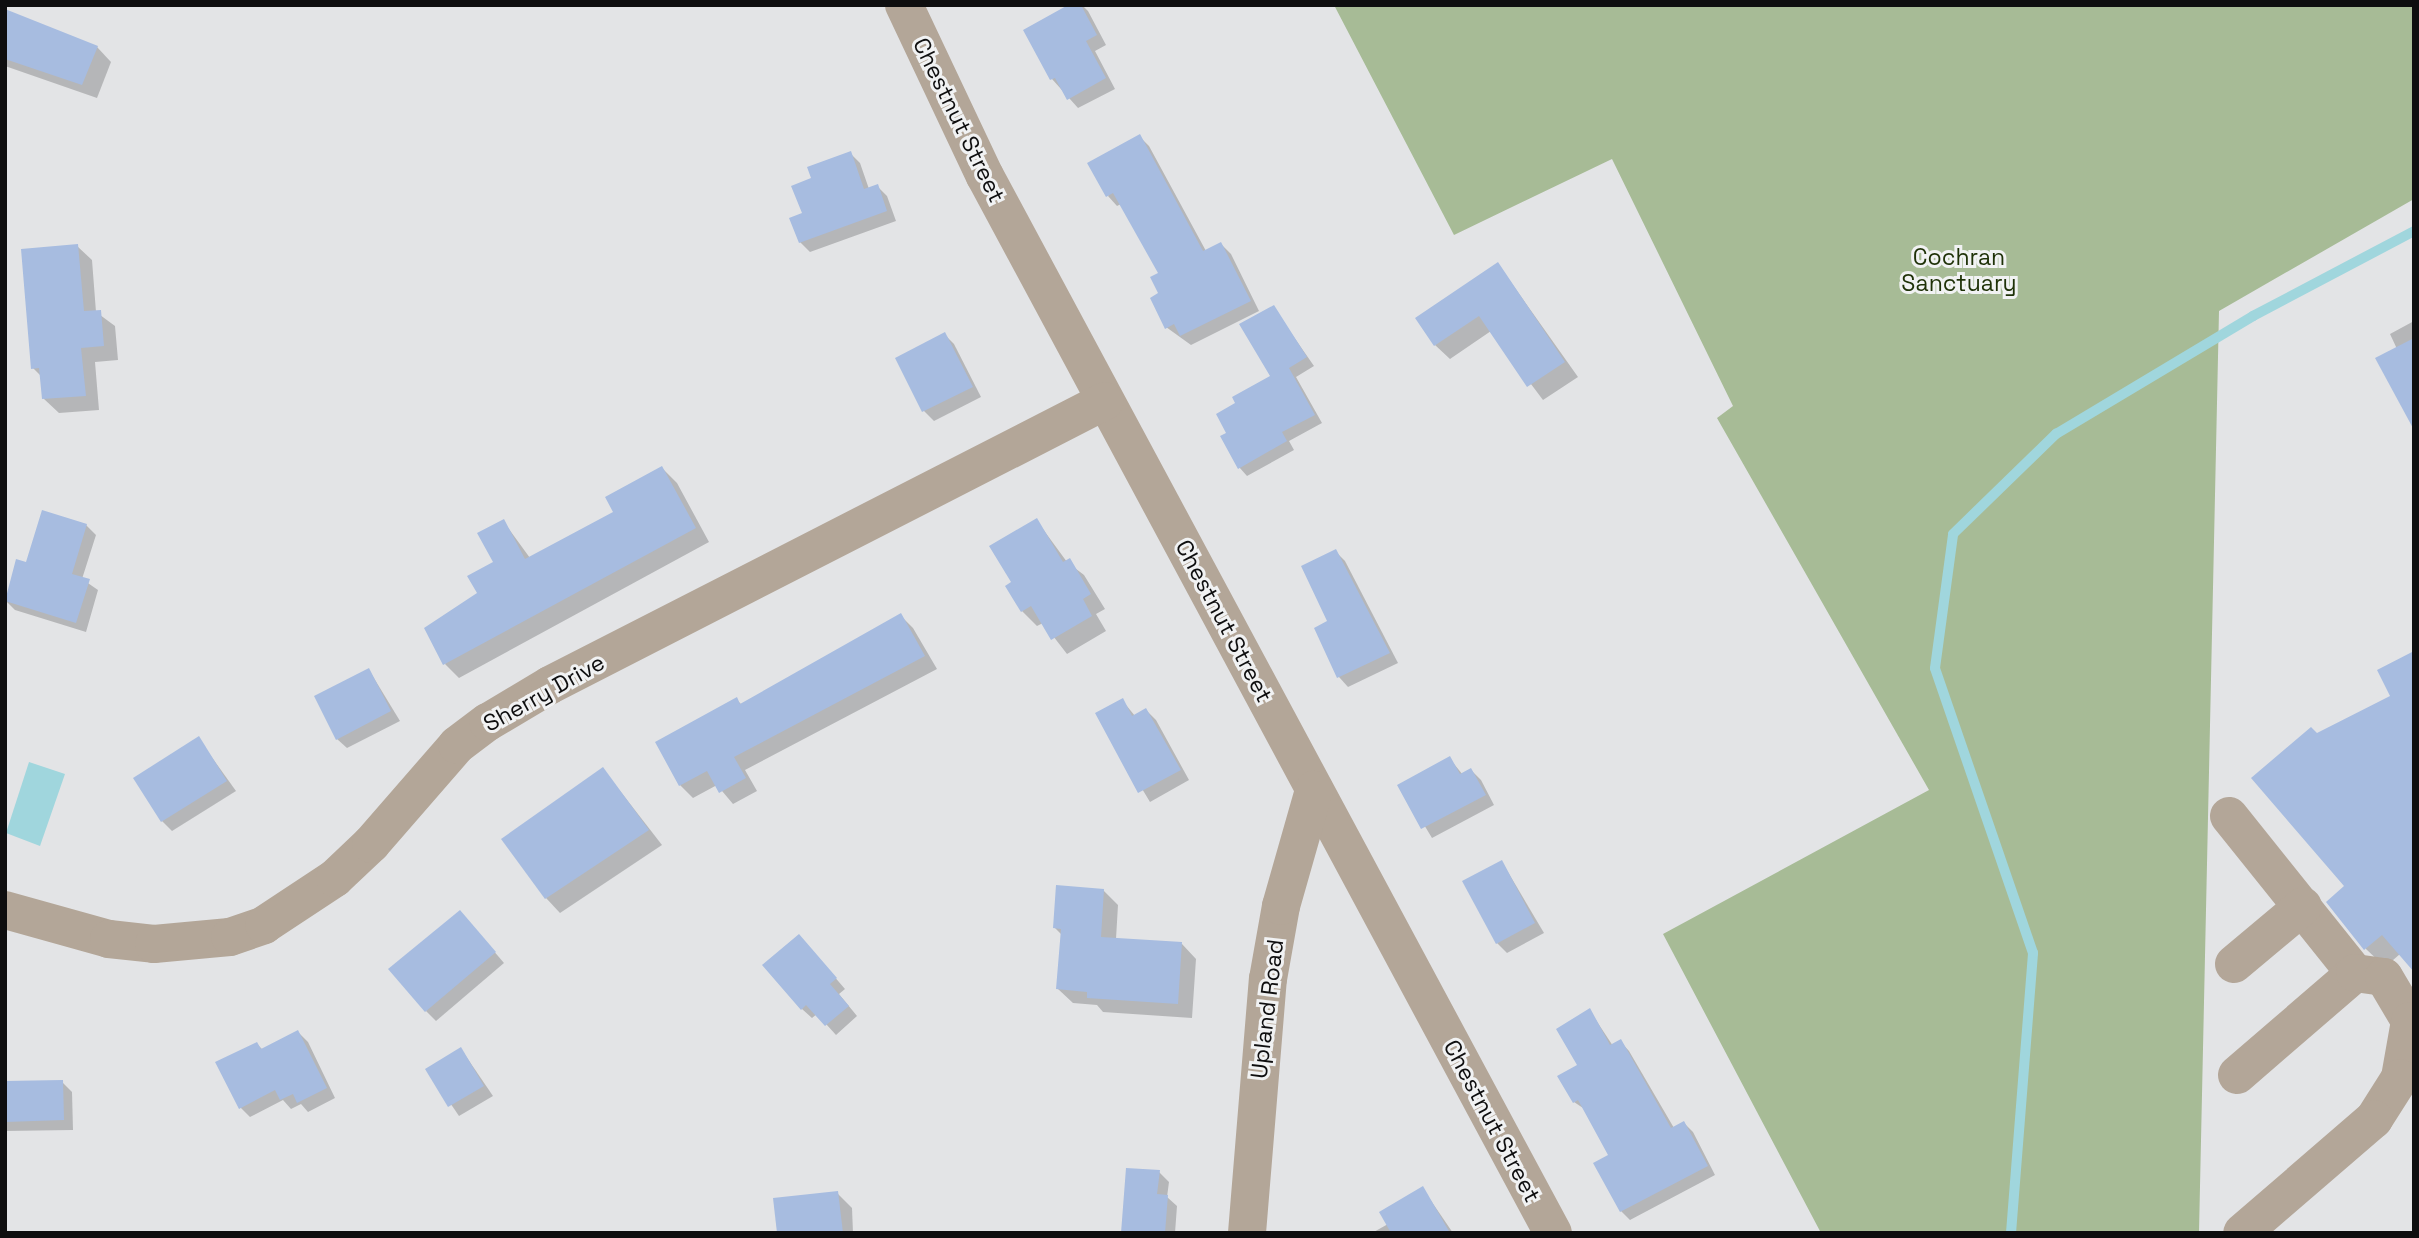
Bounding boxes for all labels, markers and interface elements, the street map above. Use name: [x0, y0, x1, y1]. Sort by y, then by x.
street label: Chestnut Street: [907, 33, 1011, 207]
park label: Cochran Sanctuary: [1901, 243, 2017, 297]
street label: Chestnut Street: [1170, 535, 1278, 707]
street label: Sherry Drive: [479, 648, 609, 738]
street label: Upland Road: [1245, 938, 1289, 1080]
street label: Chestnut Street: [1438, 1035, 1546, 1207]

